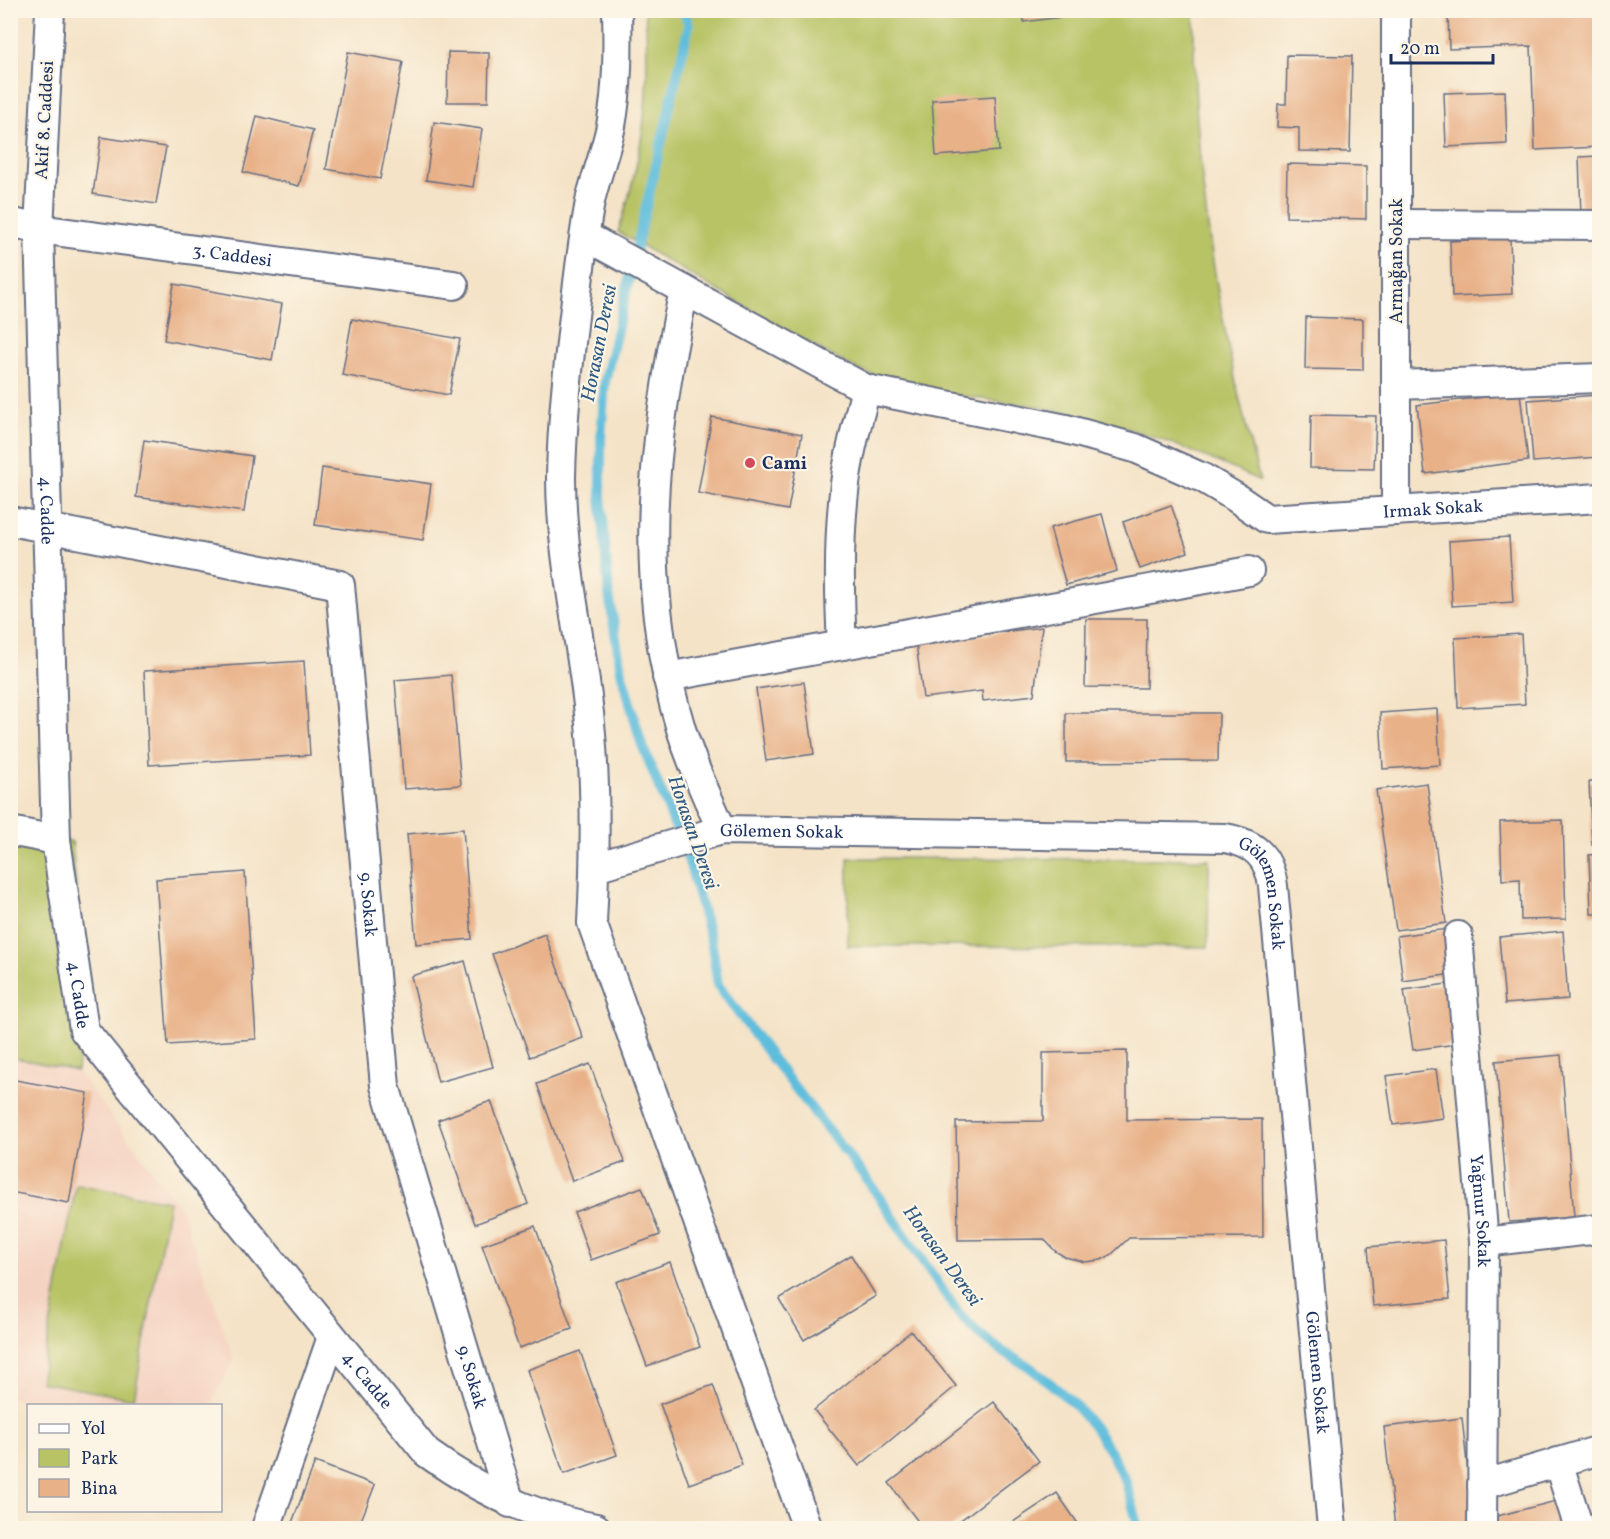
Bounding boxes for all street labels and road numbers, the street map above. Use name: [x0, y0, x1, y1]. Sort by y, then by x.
street label: Akif 8. Caddesi: [30, 60, 61, 180]
street label: Armağan Sokak: [1385, 198, 1410, 324]
street label: 3. Caddesi: [191, 239, 273, 274]
street label: 4. Cadde: [32, 476, 59, 545]
street label: Irmak Sokak: [1382, 494, 1484, 526]
street label: Gölemen Sokak: [720, 819, 844, 846]
street label: Gölemen Sokak: [1234, 831, 1290, 951]
street label: 9. Sokak: [352, 871, 383, 938]
street label: 4. Cadde: [60, 959, 95, 1031]
street label: Yağmur Sokak: [1463, 1154, 1495, 1268]
street label: Gölemen Sokak: [1298, 1310, 1334, 1435]
street label: 9. Sokak: [449, 1343, 492, 1412]
street label: 4. Cadde: [335, 1346, 398, 1415]

